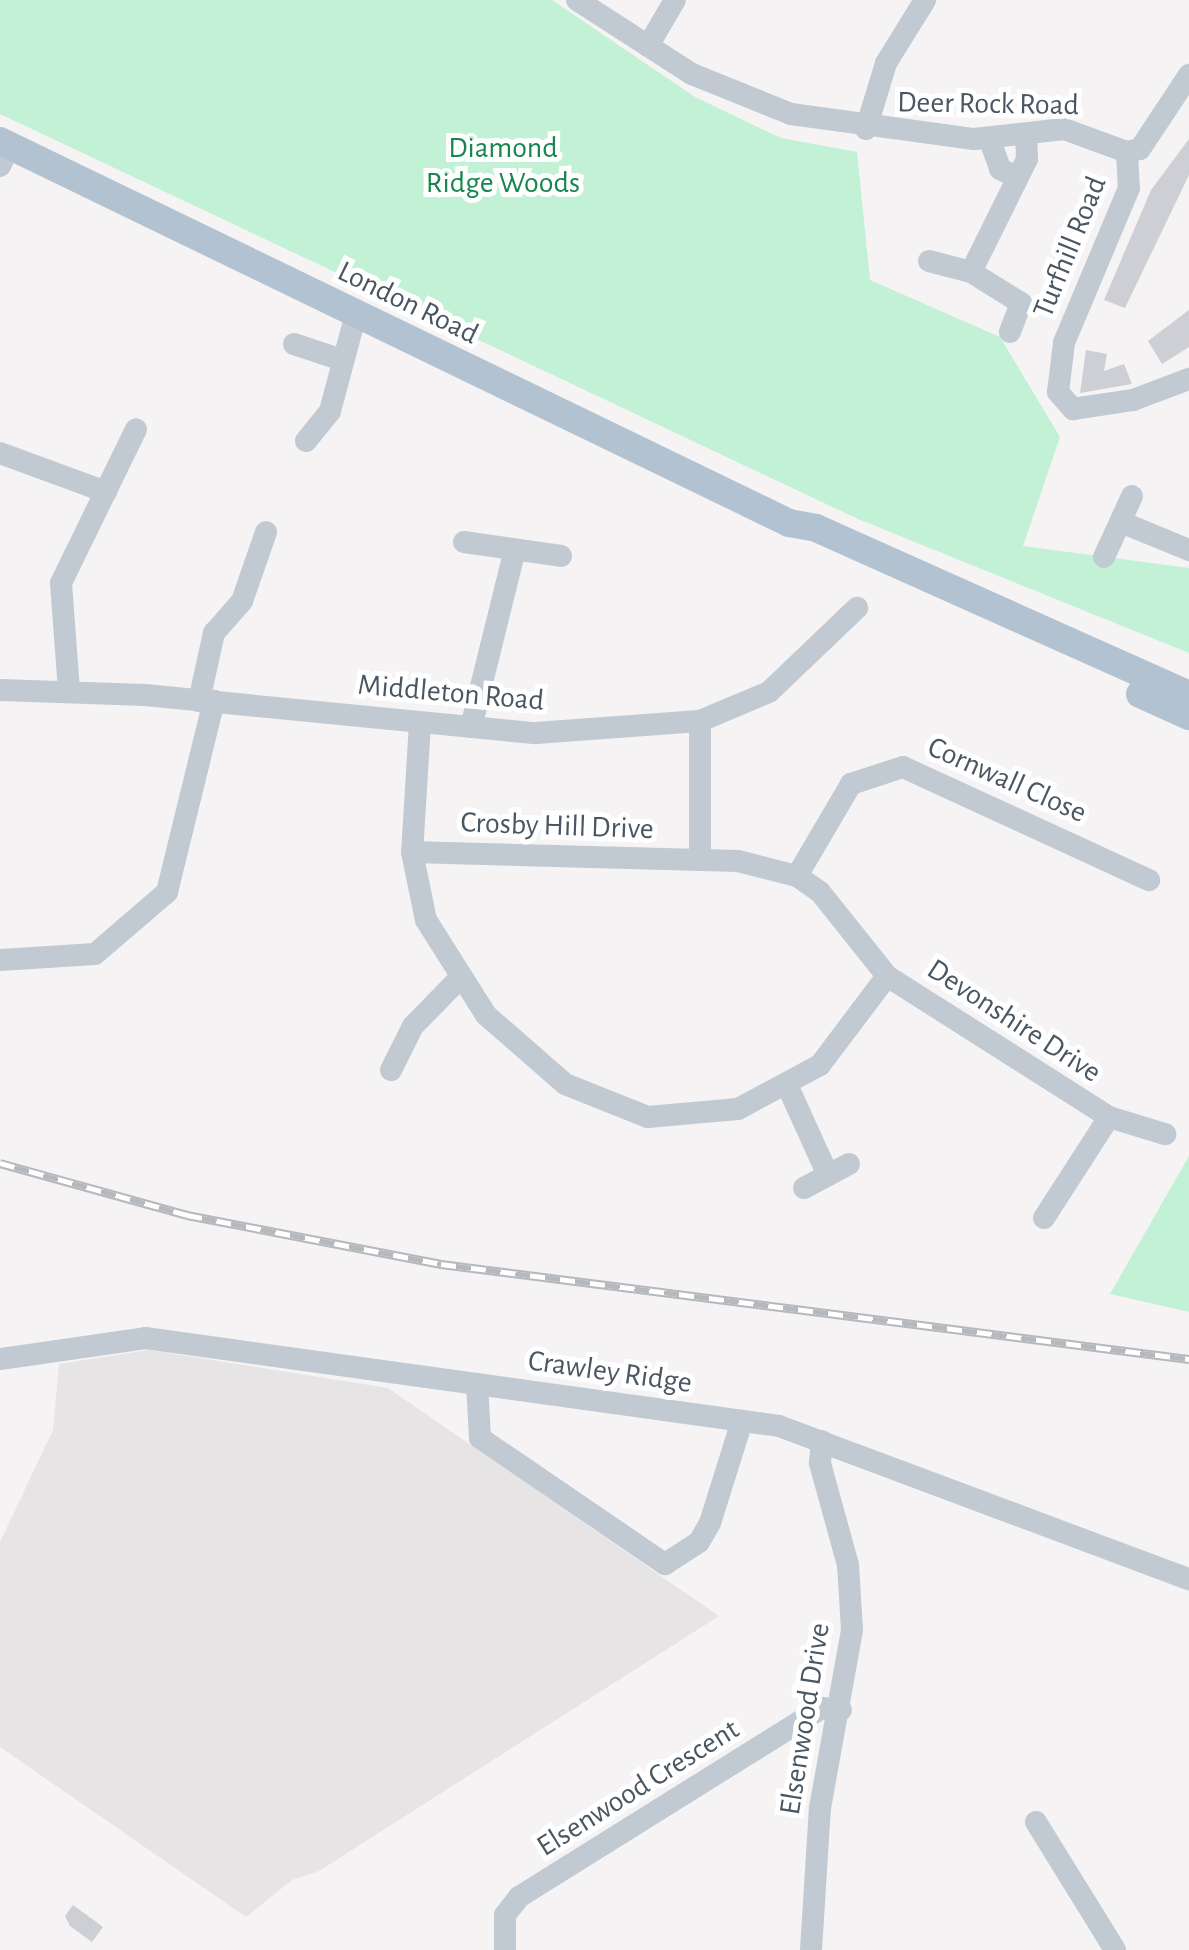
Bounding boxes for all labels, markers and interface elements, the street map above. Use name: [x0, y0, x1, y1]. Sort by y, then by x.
street label: Deer Rock Road: [897, 84, 1079, 124]
park label: Diamond Ridge Woods: [426, 130, 580, 200]
street label: Turfhill Road: [1025, 171, 1115, 323]
street label: London Road: [332, 253, 484, 353]
street label: Middleton Road: [356, 667, 546, 719]
street label: Cornwall Close: [922, 729, 1092, 831]
street label: Crosby Hill Drive: [460, 805, 654, 847]
street label: Devonshire Drive: [920, 951, 1108, 1091]
street label: Crawley Ridge: [526, 1343, 694, 1401]
street label: Elsenwood Drive: [772, 1620, 838, 1818]
street label: Elsenwood Crescent: [530, 1711, 746, 1865]

